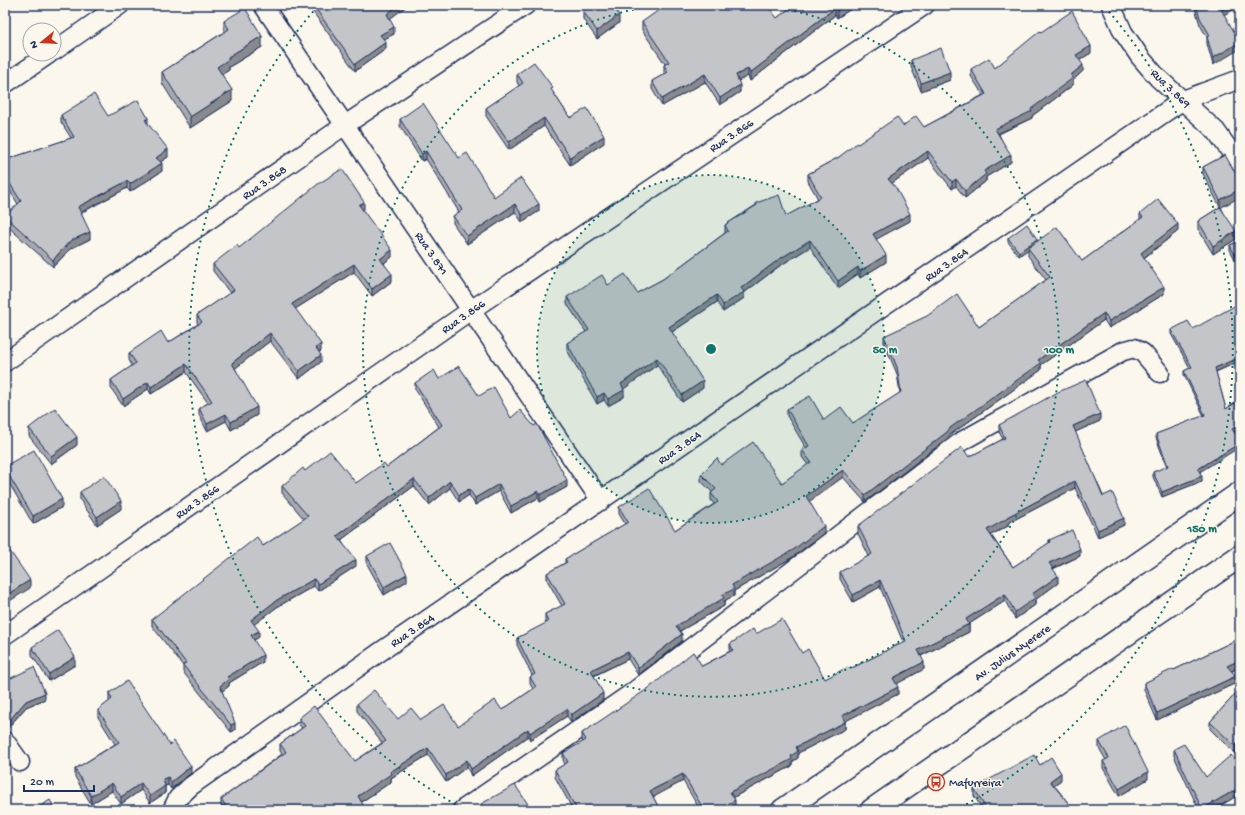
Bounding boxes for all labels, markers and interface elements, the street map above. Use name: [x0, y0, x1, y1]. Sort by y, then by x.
north arrow: [22, 22, 62, 62]
text: N: [28, 39, 41, 50]
street label: Rua 3.869: [1147, 67, 1192, 112]
street label: Rua 3.866: [707, 116, 758, 156]
street label: Rua 3.868: [240, 163, 290, 204]
street label: Rua 3.871: [411, 230, 450, 279]
street label: Rua 3.864: [923, 245, 972, 286]
street label: Rua 3.866: [440, 297, 489, 338]
centre of rings: [704, 342, 718, 356]
text: 50 m: [873, 344, 898, 358]
text: 100 m: [1043, 344, 1074, 358]
street label: Rua 3.864: [656, 428, 705, 469]
street label: Rua 3.866: [174, 482, 223, 523]
text: 150 m: [1186, 523, 1217, 537]
street label: Rua 3.864: [389, 612, 438, 651]
street label: Av. Julius Nyerere: [972, 622, 1055, 685]
scale bar: [24, 767, 94, 793]
bus stop icon: Mafurreira: [926, 772, 946, 792]
text: 20 m: [30, 776, 55, 790]
place label: Mafurreira: [949, 777, 1002, 791]

